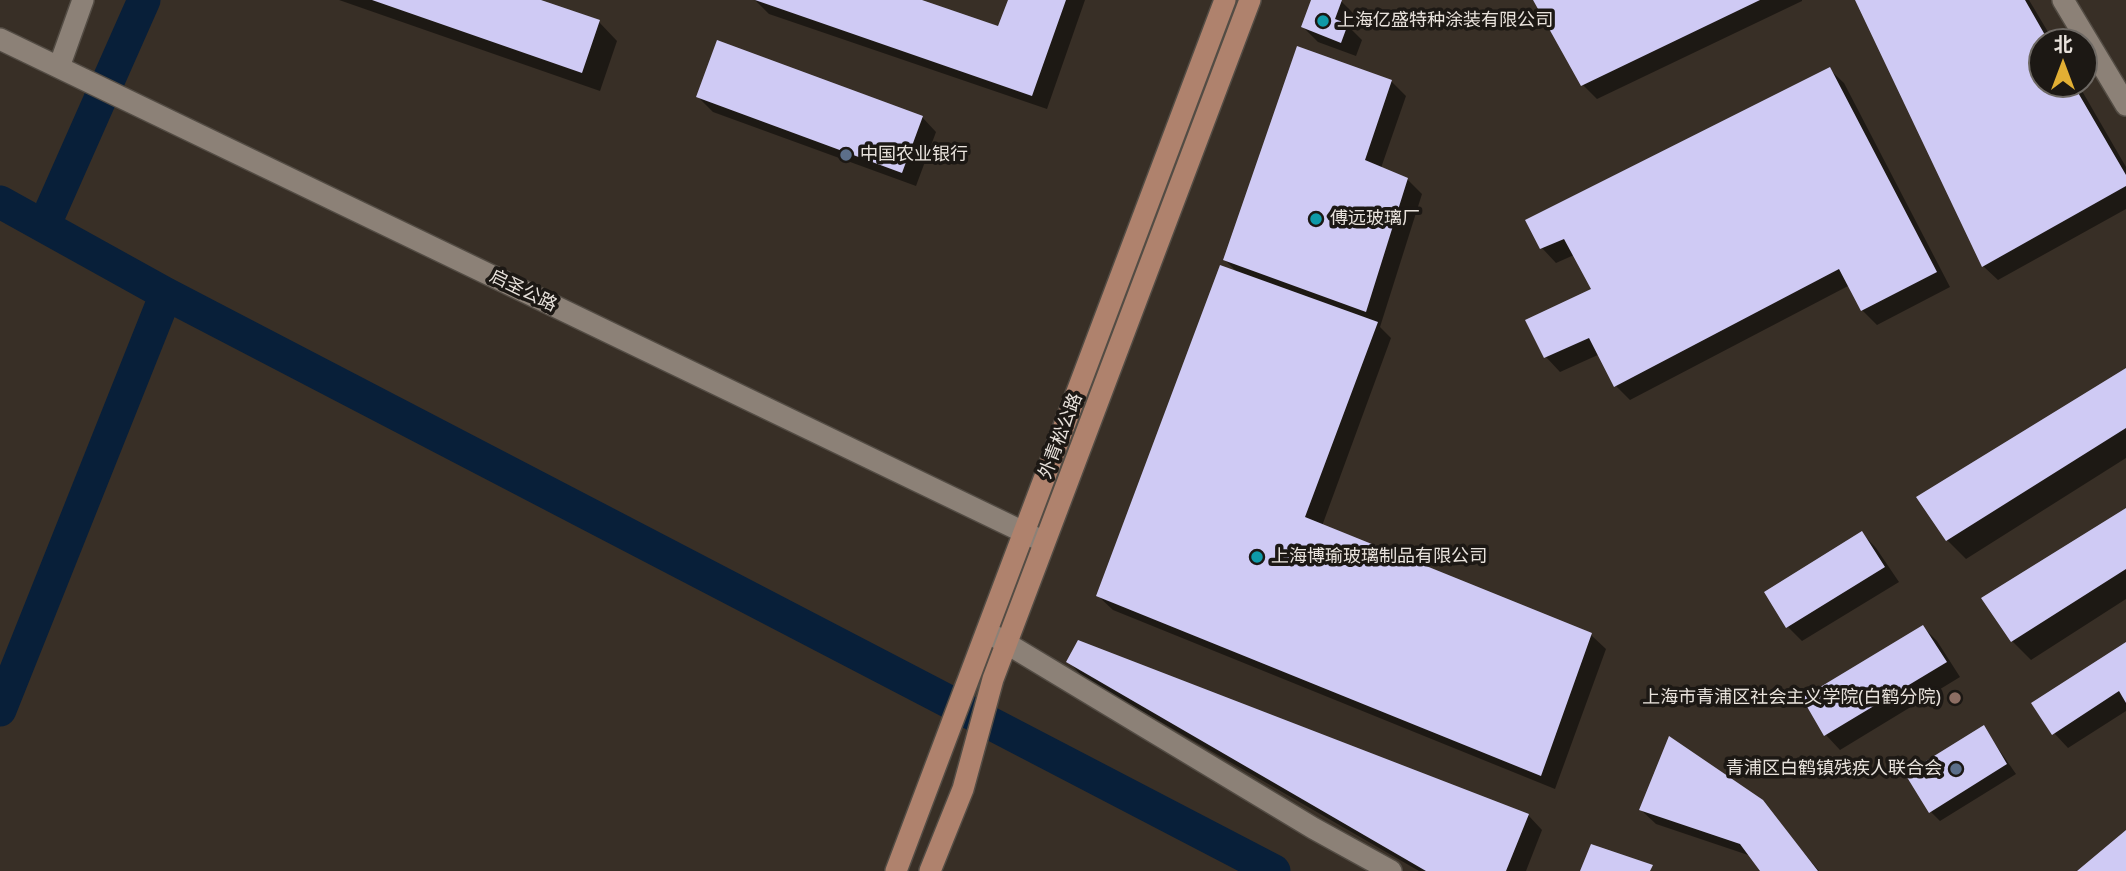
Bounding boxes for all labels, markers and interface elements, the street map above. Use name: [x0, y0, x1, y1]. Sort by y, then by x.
place label: 上海亿盛特种涂装有限公司: [1337, 10, 1553, 32]
marker: 上海亿盛特种涂装有限公司: [1315, 13, 1331, 29]
north arrow: [2028, 28, 2098, 98]
text: 北: [2053, 31, 2073, 57]
place label: 中国农业银行: [860, 144, 968, 166]
marker: 中国农业银行: [838, 147, 854, 163]
place label: 傅远玻璃厂: [1330, 208, 1420, 230]
marker: 傅远玻璃厂: [1308, 211, 1324, 227]
street label: 启圣公路: [486, 266, 560, 316]
street label: 外青松公路: [1035, 390, 1087, 482]
place label: 上海博瑜玻璃制品有限公司: [1271, 546, 1487, 568]
marker: 上海博瑜玻璃制品有限公司: [1249, 549, 1265, 565]
place label: 上海市青浦区社会主义学院(白鹤分院): [1642, 687, 1941, 709]
marker: 上海市青浦区社会主义学院(白鹤分院): [1947, 690, 1963, 706]
place label: 青浦区白鹤镇残疾人联合会: [1726, 758, 1942, 780]
marker: 青浦区白鹤镇残疾人联合会: [1948, 761, 1964, 777]

